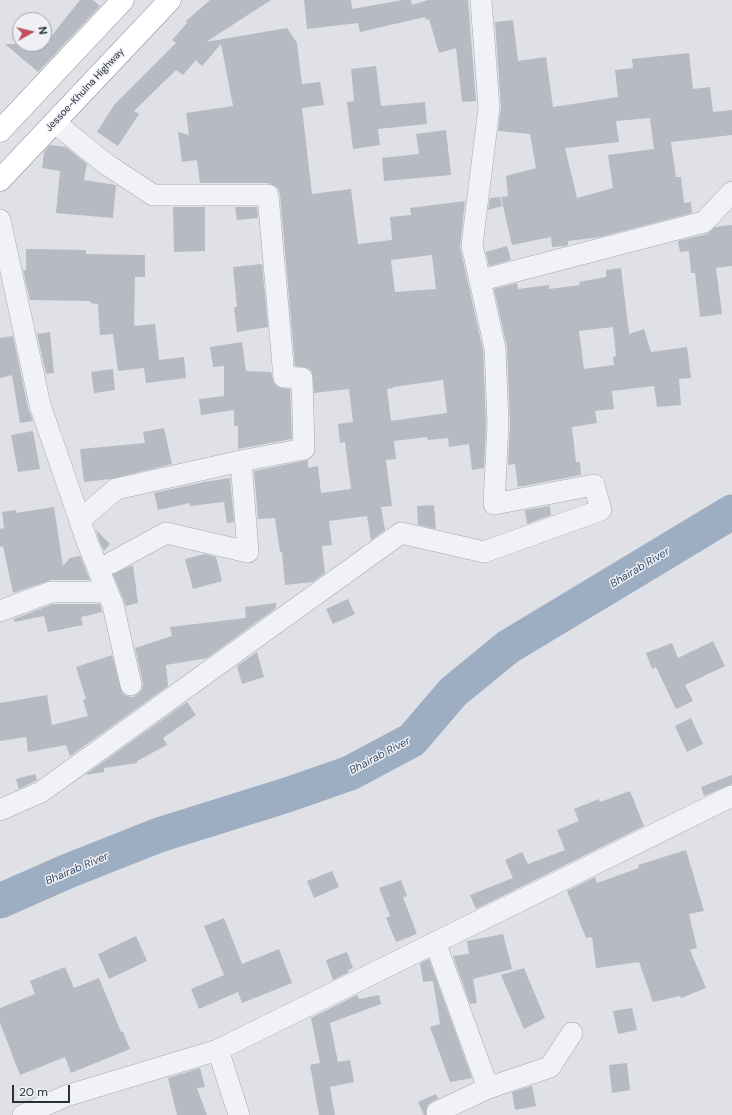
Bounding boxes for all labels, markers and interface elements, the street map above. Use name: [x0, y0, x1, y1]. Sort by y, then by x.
north arrow: [12, 12, 52, 52]
text: N: [35, 26, 50, 35]
street label: Jessoe-Khulna Highway: [43, 46, 127, 134]
water label: Bhairab River: [608, 545, 672, 591]
water label: Bhairab River: [347, 734, 413, 778]
water label: Bhairab River: [44, 850, 110, 888]
scale bar: [14, 1077, 72, 1103]
text: 20 m: [19, 1084, 48, 1100]

